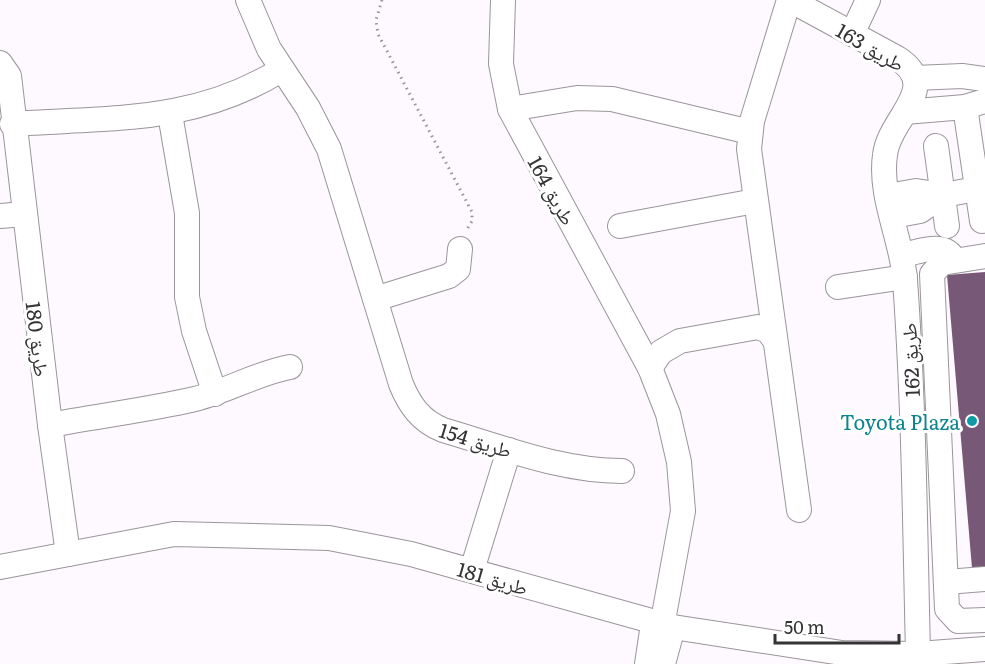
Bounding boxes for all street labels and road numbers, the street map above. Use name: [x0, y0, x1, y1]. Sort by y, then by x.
street label: طريق 163: [831, 14, 911, 78]
street label: طريق 164: [522, 150, 584, 230]
street label: طريق 180: [19, 300, 59, 378]
street label: طريق 162: [892, 322, 926, 398]
street label: طريق 154: [436, 414, 516, 464]
street label: طريق 181: [454, 553, 532, 601]

